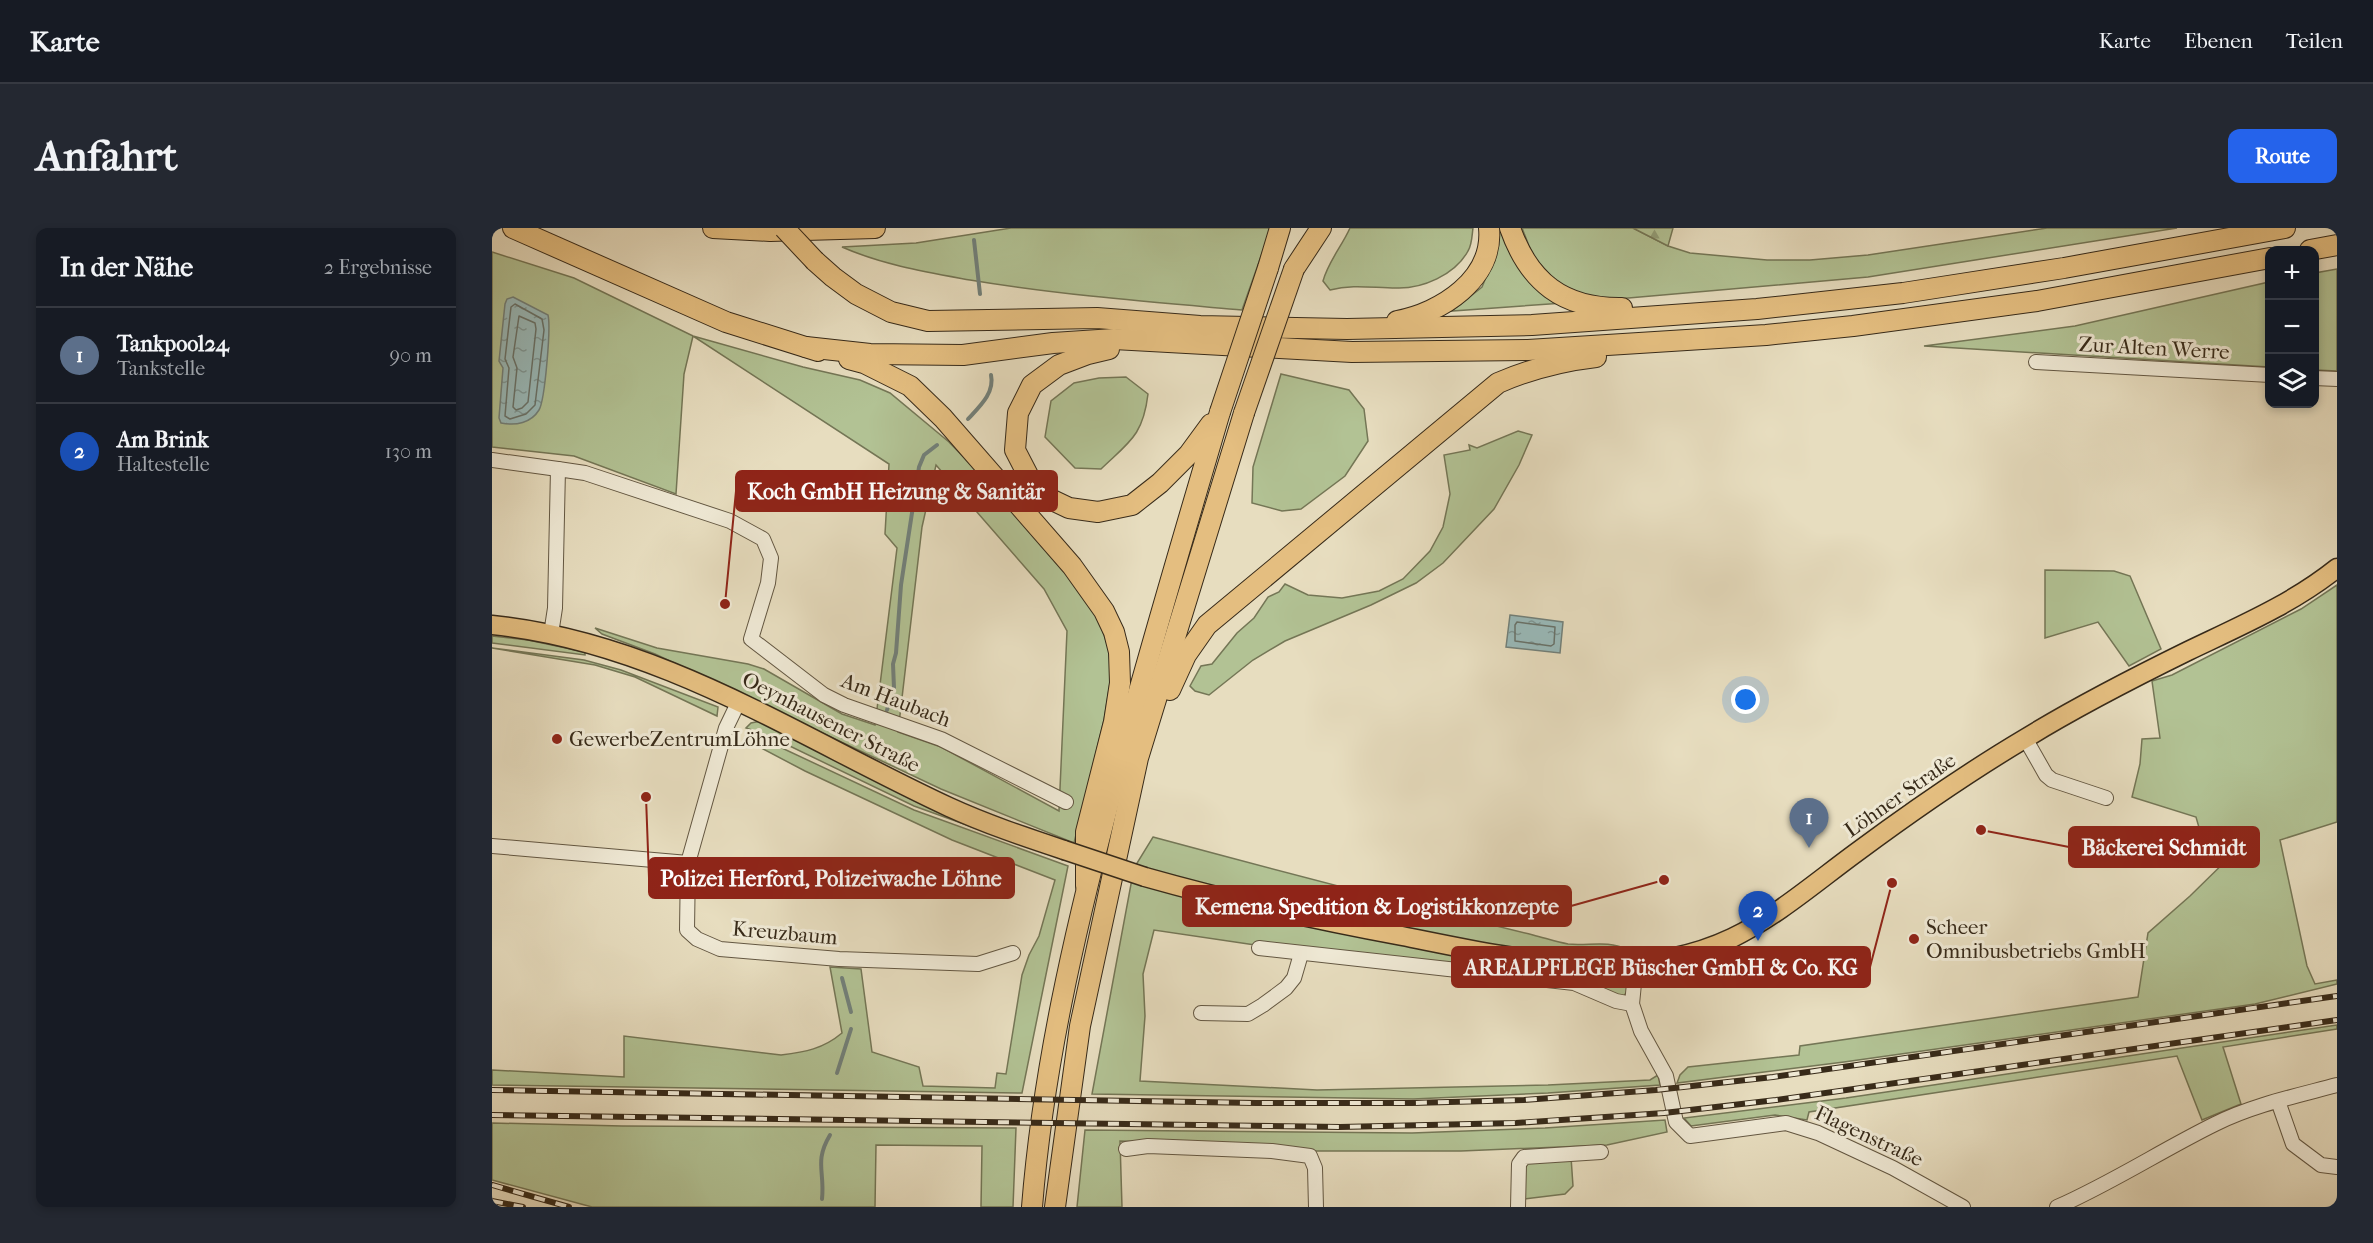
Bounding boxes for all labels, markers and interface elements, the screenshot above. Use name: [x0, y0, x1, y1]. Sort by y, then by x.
text: Karte: [30, 25, 100, 58]
text: Karte: [2099, 29, 2151, 53]
text: Ebenen: [2184, 29, 2253, 53]
text: Teilen: [2286, 29, 2343, 53]
button: Route: [2228, 129, 2337, 183]
text: Anfahrt: [36, 132, 178, 181]
map controls: [2265, 246, 2319, 408]
button: +: [2265, 246, 2319, 300]
text: In der Nähe: [60, 252, 193, 283]
text: 2 Ergebnisse: [324, 256, 432, 279]
button: −: [2265, 300, 2319, 354]
text: Tankpool24: [117, 331, 229, 357]
street label: Zur Alten Werre: [2078, 332, 2230, 364]
text: 1: [76, 344, 83, 367]
text: 90 m: [390, 344, 432, 367]
button: layers: [2265, 354, 2319, 408]
text: Tankstelle: [117, 357, 205, 380]
text: Am Brink: [117, 427, 209, 453]
text: 2: [74, 440, 85, 463]
text: 130 m: [385, 440, 432, 463]
text: Haltestelle: [117, 453, 210, 476]
callout: Koch GmbH Heizung & Sanitär: [736, 471, 1057, 511]
text: Koch GmbH Heizung & Sanitär: [747, 479, 1045, 505]
street label: Oeynhausener Straße: [738, 667, 924, 777]
street label: Am Haubach: [837, 668, 954, 732]
your location: [1731, 685, 1760, 714]
place label: GewerbeZentrumLöhne: [569, 727, 790, 751]
marker: GewerbeZentrumLöhne: [550, 732, 564, 746]
street label: Löhner Straße: [1840, 748, 1960, 842]
pin: 1: [1790, 798, 1828, 848]
callout: Bäckerei Schmidt: [2069, 827, 2259, 867]
text: Bäckerei Schmidt: [2081, 835, 2248, 861]
callout: Polizei Herford, Polizeiwache Löhne: [649, 858, 1014, 898]
text: Polizei Herford, Polizeiwache Löhne: [660, 866, 1002, 892]
callout: Kemena Spedition & Logistikkonzepte: [1183, 886, 1571, 926]
pin: 2: [1738, 892, 1778, 941]
text: Kemena Spedition & Logistikkonzepte: [1195, 894, 1559, 920]
place label: Scheer Omnibusbetriebs GmbH: [1926, 915, 2146, 963]
street label: Kreuzbaum: [731, 916, 839, 950]
marker: Scheer Omnibusbetriebs GmbH: [1907, 932, 1921, 946]
callout: AREALPFLEGE Büscher GmbH & Co. KG: [1452, 947, 1870, 987]
text: AREALPFLEGE Büscher GmbH & Co. KG: [1462, 955, 1858, 981]
street label: Flagenstraße: [1811, 1100, 1927, 1172]

